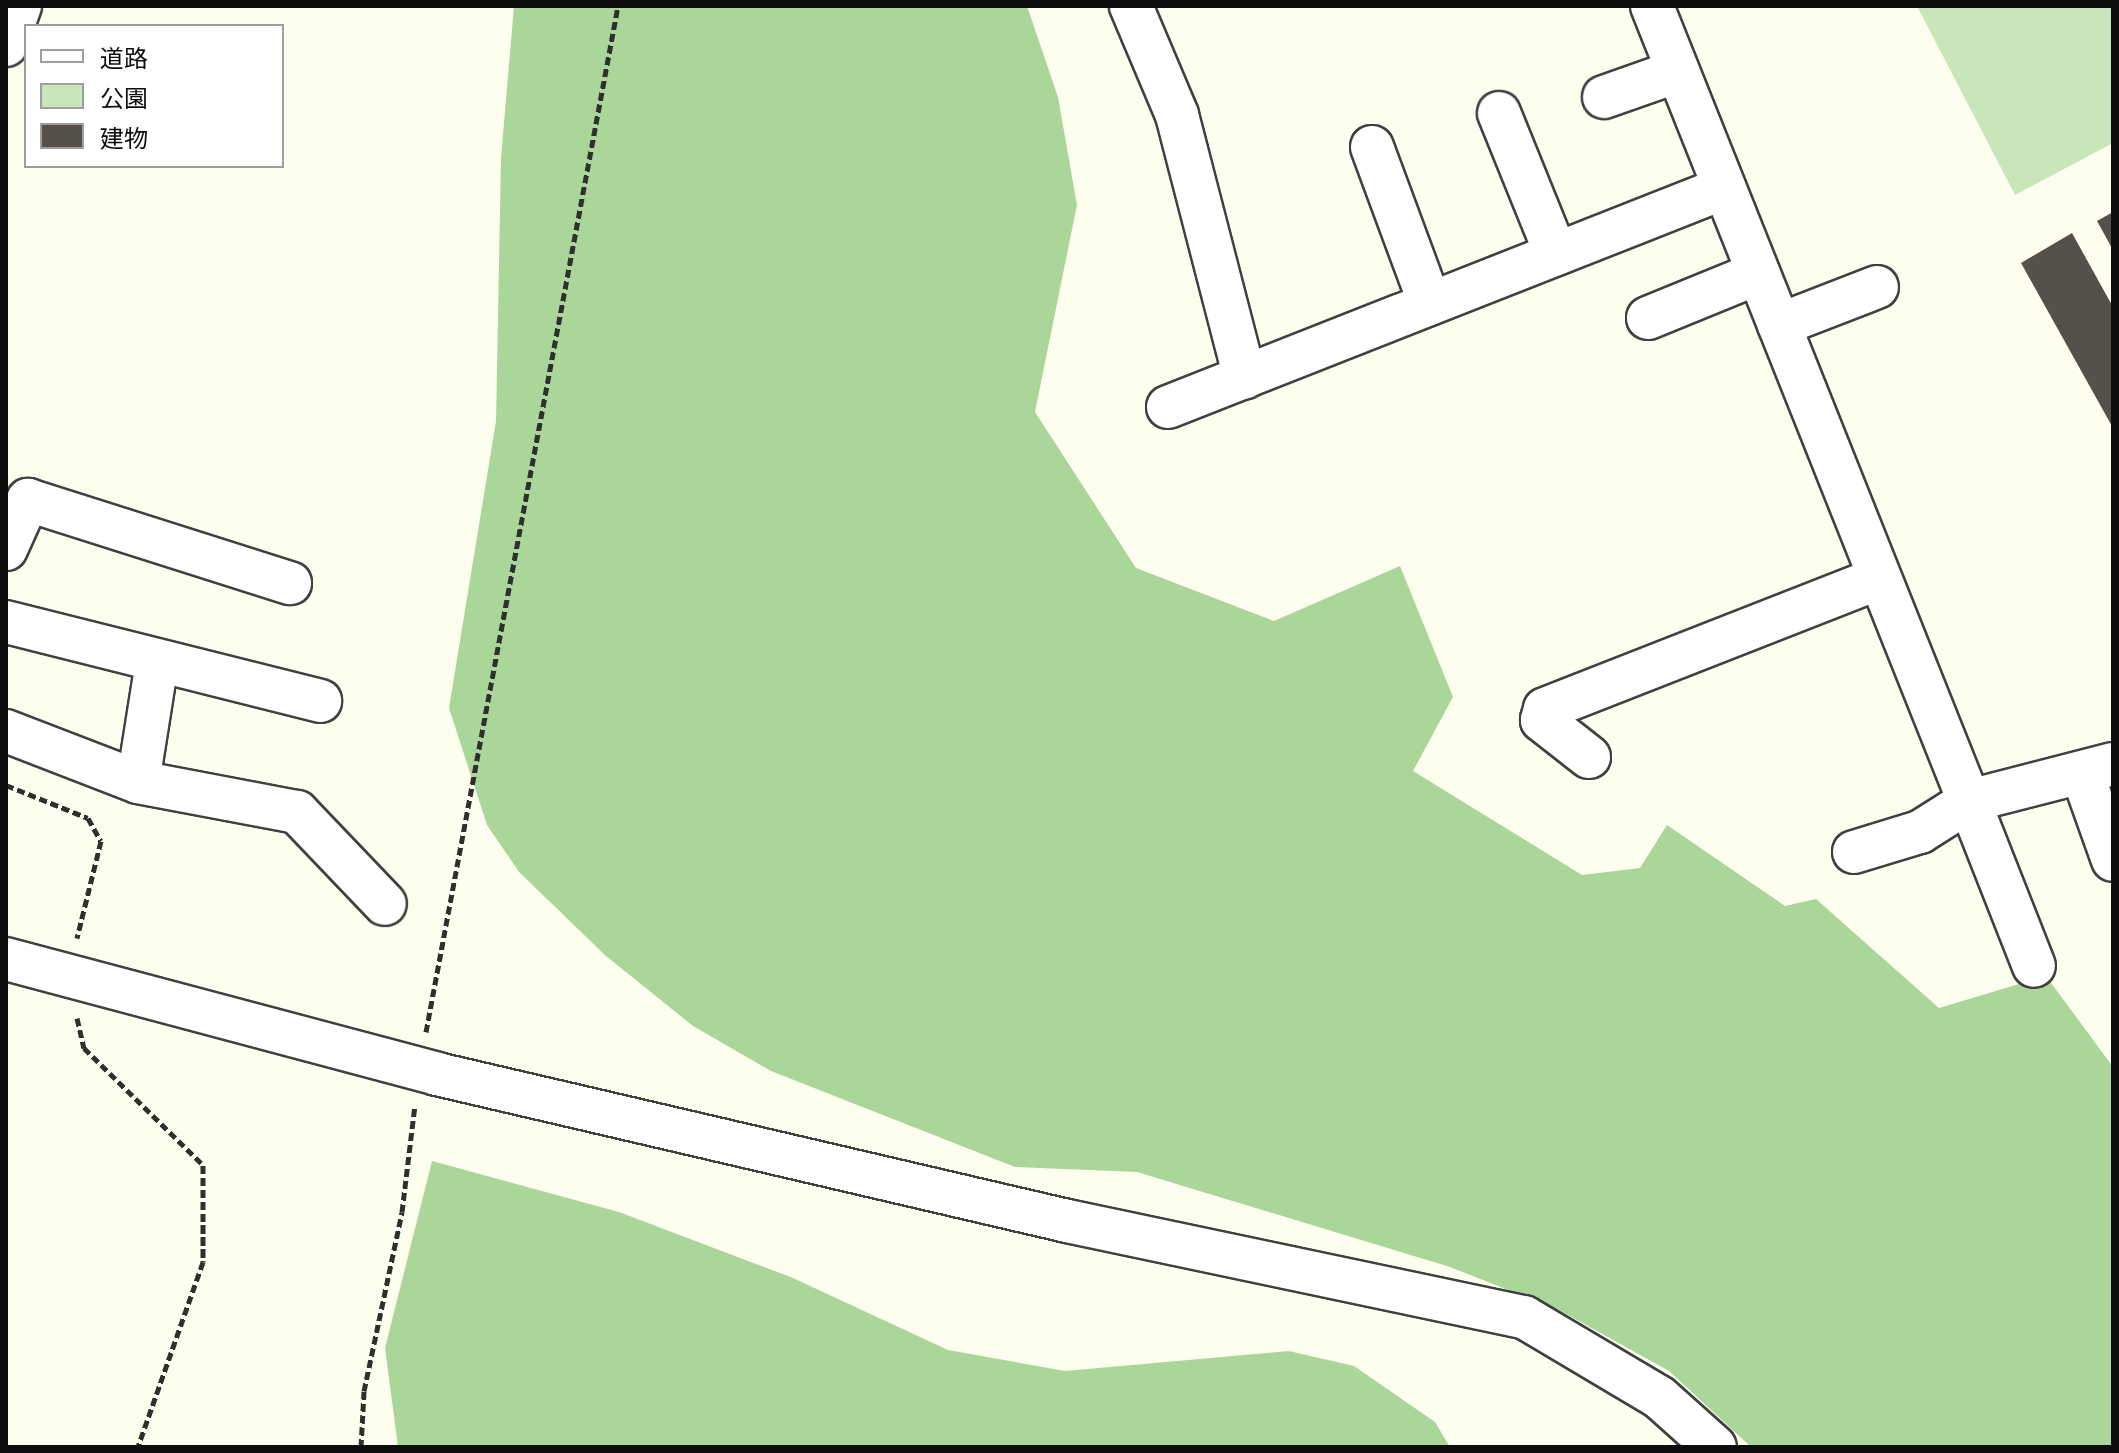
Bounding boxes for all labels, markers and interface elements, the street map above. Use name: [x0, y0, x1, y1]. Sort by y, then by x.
legend: [24, 24, 284, 168]
text: 道路: [100, 39, 148, 74]
text: 公園: [100, 79, 148, 114]
text: 建物: [100, 119, 148, 154]

